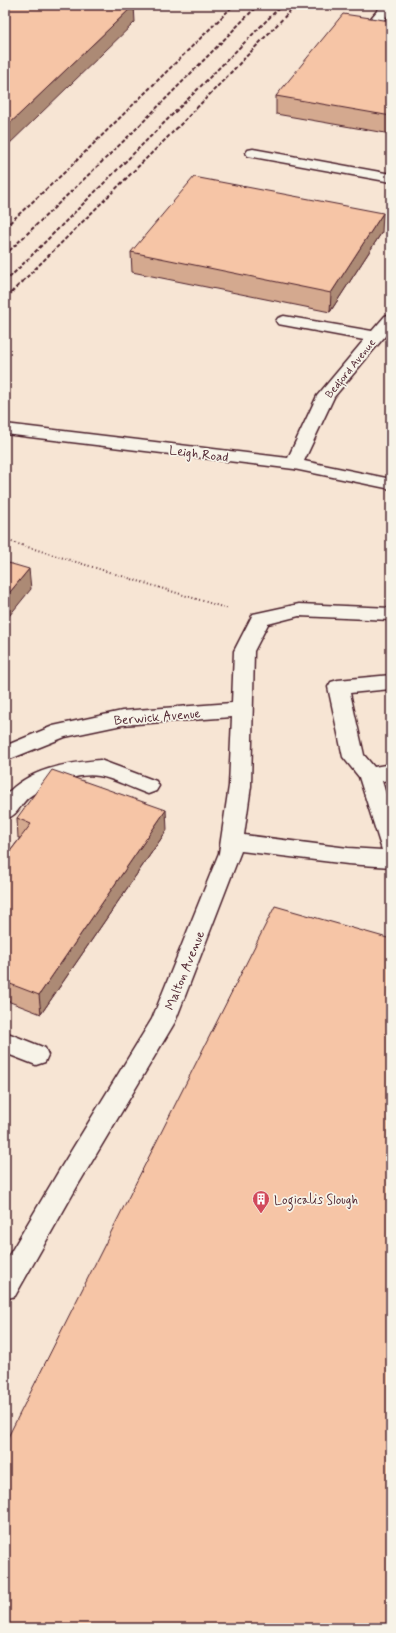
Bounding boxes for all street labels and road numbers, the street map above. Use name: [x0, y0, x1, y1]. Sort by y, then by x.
street label: Bedford Avenue: [322, 336, 381, 403]
street label: Leigh Road: [168, 442, 230, 467]
street label: Berwick Avenue: [113, 705, 201, 730]
street label: Malton Avenue: [162, 928, 209, 1013]

